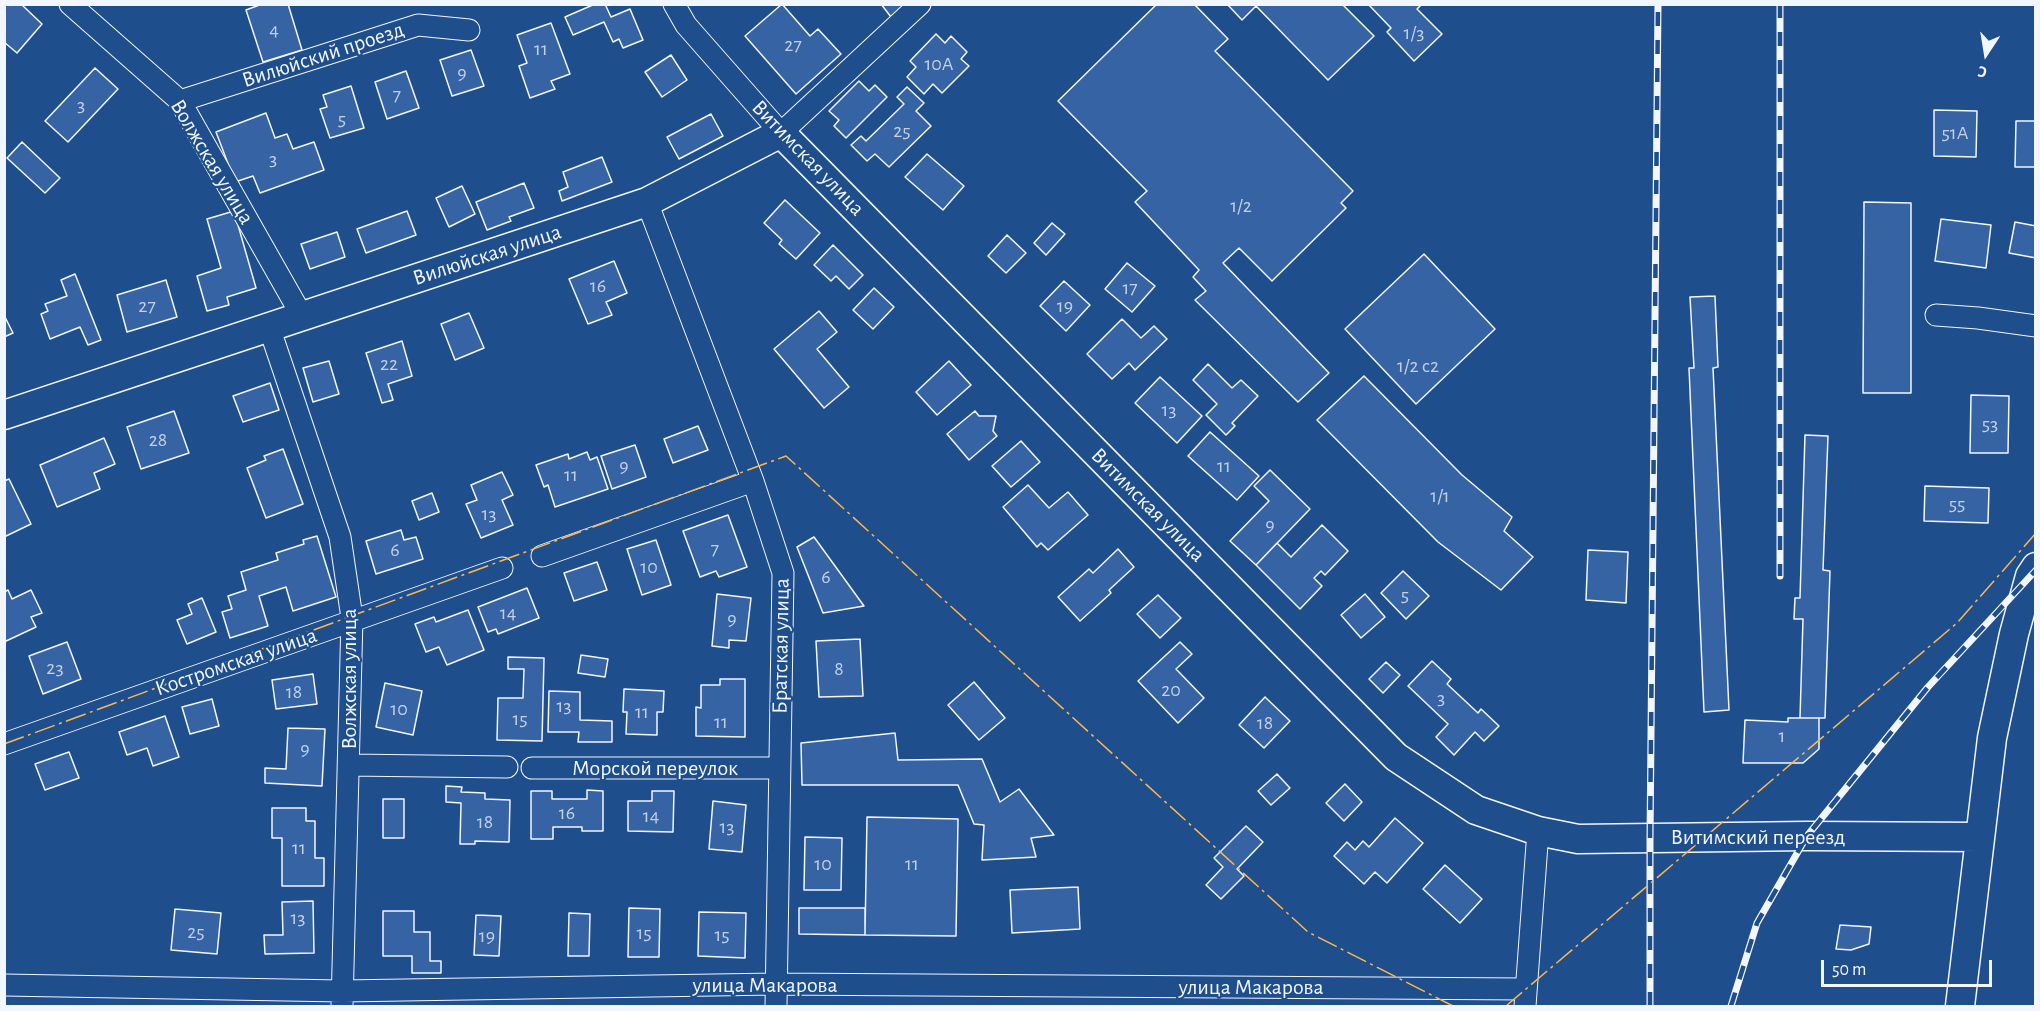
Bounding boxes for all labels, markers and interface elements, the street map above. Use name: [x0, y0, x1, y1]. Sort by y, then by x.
street label: Вилюйский проезд: [239, 16, 407, 94]
house number: 4: [269, 18, 279, 42]
house number: 1/3: [1404, 21, 1424, 45]
north arrow: [1956, 24, 2016, 84]
house number: 27: [784, 33, 802, 57]
house number: 11: [534, 37, 548, 61]
house number: 10А: [924, 52, 954, 76]
house number: 9: [457, 61, 467, 85]
text: С: [1976, 63, 1988, 80]
house number: 7: [393, 83, 401, 107]
house number: 3: [77, 93, 85, 117]
street label: Волжская улица: [164, 95, 260, 229]
street label: Витимская улица: [746, 95, 870, 221]
house number: 5: [338, 107, 346, 131]
house number: 25: [893, 119, 911, 143]
house number: 51А: [1942, 121, 1968, 145]
house number: 3: [269, 147, 277, 171]
house number: 1/2: [1230, 194, 1252, 218]
street label: Вилюйская улица: [409, 219, 565, 291]
house number: 16: [590, 274, 606, 298]
house number: 17: [1122, 276, 1138, 300]
house number: 27: [138, 294, 156, 318]
house number: 19: [1057, 294, 1073, 318]
house number: 22: [380, 352, 398, 376]
house number: 1/2 с2: [1397, 354, 1439, 378]
house number: 13: [1161, 398, 1177, 422]
house number: 53: [1982, 412, 1998, 436]
house number: 28: [149, 428, 167, 452]
street label: Витимская улица: [1085, 442, 1211, 568]
house number: 9: [619, 454, 629, 478]
house number: 11: [1217, 454, 1231, 478]
house number: 11: [564, 463, 578, 487]
house number: 1/1: [1430, 484, 1450, 508]
house number: 55: [1949, 492, 1965, 516]
house number: 13: [481, 502, 497, 526]
house number: 9: [1265, 513, 1275, 537]
house number: 7: [711, 537, 719, 561]
house number: 6: [390, 538, 400, 562]
house number: 10: [640, 555, 658, 579]
house number: 6: [821, 565, 831, 589]
street label: Братская улица: [767, 578, 795, 714]
house number: 5: [1401, 583, 1409, 607]
house number: 14: [500, 601, 516, 625]
house number: 9: [727, 607, 737, 631]
street label: Волжская улица: [336, 608, 362, 750]
street label: Костромская улица: [152, 622, 320, 702]
house number: 23: [46, 656, 64, 680]
house number: 8: [834, 657, 844, 681]
house number: 20: [1161, 678, 1181, 702]
house number: 18: [286, 680, 302, 704]
house number: 3: [1437, 686, 1445, 710]
house number: 13: [556, 694, 572, 718]
house number: 10: [390, 697, 408, 721]
house number: 11: [635, 700, 649, 724]
house number: 15: [512, 707, 528, 731]
house number: 11: [714, 710, 728, 734]
house number: 18: [1257, 711, 1273, 735]
house number: 1: [1779, 724, 1785, 748]
house number: 9: [300, 737, 310, 761]
street label: Морской переулок: [572, 755, 738, 781]
house number: 16: [559, 801, 575, 825]
house number: 14: [643, 804, 659, 828]
house number: 18: [477, 810, 493, 834]
house number: 13: [719, 815, 735, 839]
street label: Витимский переезд: [1671, 824, 1845, 850]
house number: 11: [292, 836, 306, 860]
house number: 10: [814, 852, 832, 876]
house number: 11: [905, 852, 919, 876]
house number: 13: [290, 906, 306, 930]
house number: 25: [187, 920, 205, 944]
house number: 15: [636, 921, 652, 945]
house number: 15: [714, 923, 730, 947]
house number: 19: [479, 924, 495, 948]
scale bar: [1824, 948, 1995, 986]
text: 50 m: [1832, 961, 1866, 979]
street label: улица Макарова: [692, 972, 838, 998]
street label: улица Макарова: [1178, 974, 1324, 1000]

